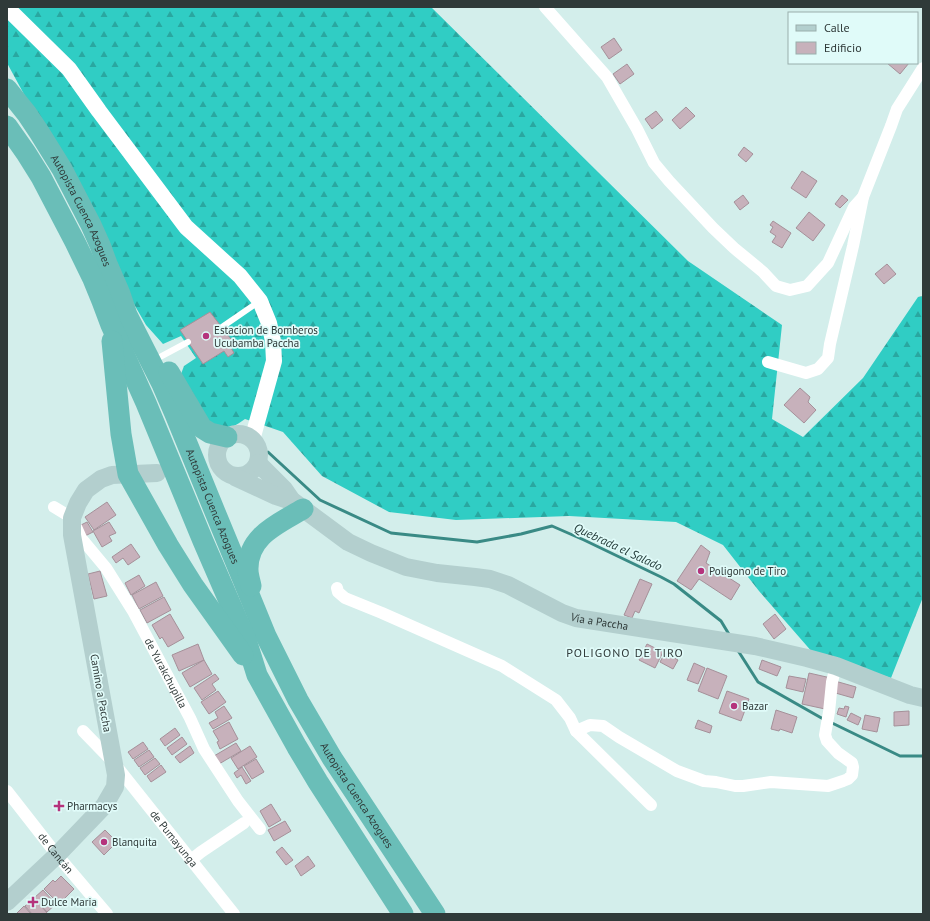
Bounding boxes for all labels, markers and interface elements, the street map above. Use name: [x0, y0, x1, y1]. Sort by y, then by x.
legend: [788, 12, 918, 64]
text: Calle: [824, 20, 850, 35]
text: Edificio: [824, 40, 862, 55]
street label: Autopista Cuenca Azogues: [48, 152, 114, 269]
place label: Estacion de Bomberos Ucubamba Paccha: [214, 323, 318, 350]
marker: Estacion de Bomberos Ucubamba Paccha: [201, 331, 211, 341]
street label: Autopista Cuenca Azogues: [183, 447, 243, 566]
water label: Quebrada el Salado: [572, 520, 665, 574]
place label: Poligono de Tiro: [709, 564, 786, 578]
marker: Poligono de Tiro: [696, 566, 706, 576]
street label: Vía a Paccha: [568, 609, 629, 633]
street label: de Yurakchupilla: [142, 635, 190, 710]
district label: POLIGONO DE TIRO: [566, 645, 684, 660]
street label: Camino a Paccha: [87, 653, 115, 733]
place label: Bazar: [742, 699, 768, 713]
marker: Bazar: [729, 701, 739, 711]
street label: Autopista Cuenca Azogues: [318, 740, 397, 851]
place label: Pharmacys: [67, 799, 118, 813]
marker: Pharmacys: [54, 801, 64, 811]
street label: de Pumayunga: [147, 807, 201, 870]
street label: de Cancán: [35, 830, 77, 876]
place label: Blanquita: [112, 835, 157, 849]
marker: Blanquita: [99, 837, 109, 847]
place label: Dulce Maria: [41, 895, 97, 909]
marker: Dulce Maria: [28, 897, 38, 907]

